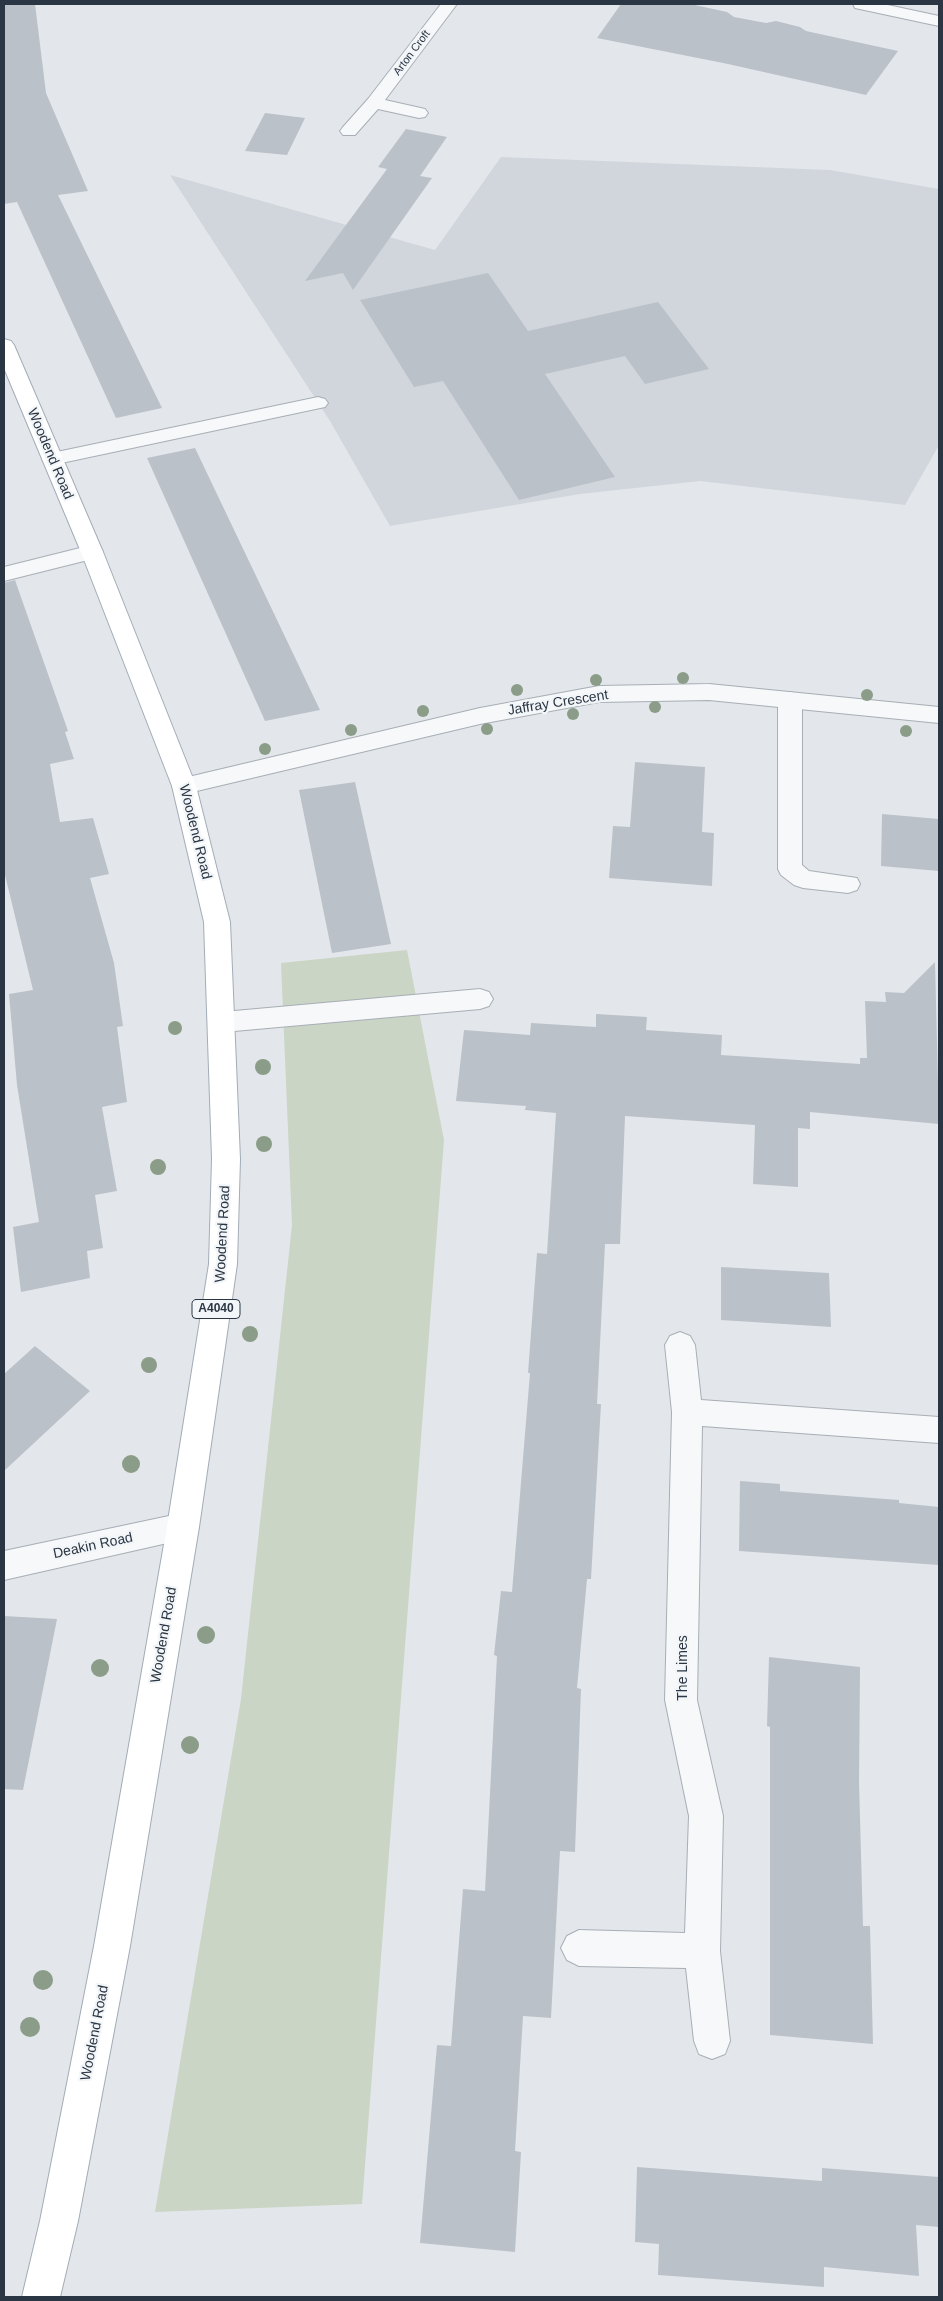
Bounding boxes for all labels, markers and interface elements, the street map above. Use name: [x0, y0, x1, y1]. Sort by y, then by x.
street label: Arton Croft: [391, 28, 433, 78]
street label: Woodend Road: [23, 406, 77, 502]
street label: Jaffray Crescent: [506, 687, 610, 719]
street label: Woodend Road: [175, 783, 215, 881]
street label: Woodend Road: [212, 1185, 234, 1283]
road number: A4040: [192, 1300, 240, 1318]
street label: Deakin Road: [52, 1529, 134, 1563]
street label: Woodend Road: [147, 1586, 181, 1684]
street label: The Limes: [675, 1635, 691, 1701]
street label: Woodend Road: [77, 1984, 113, 2082]

